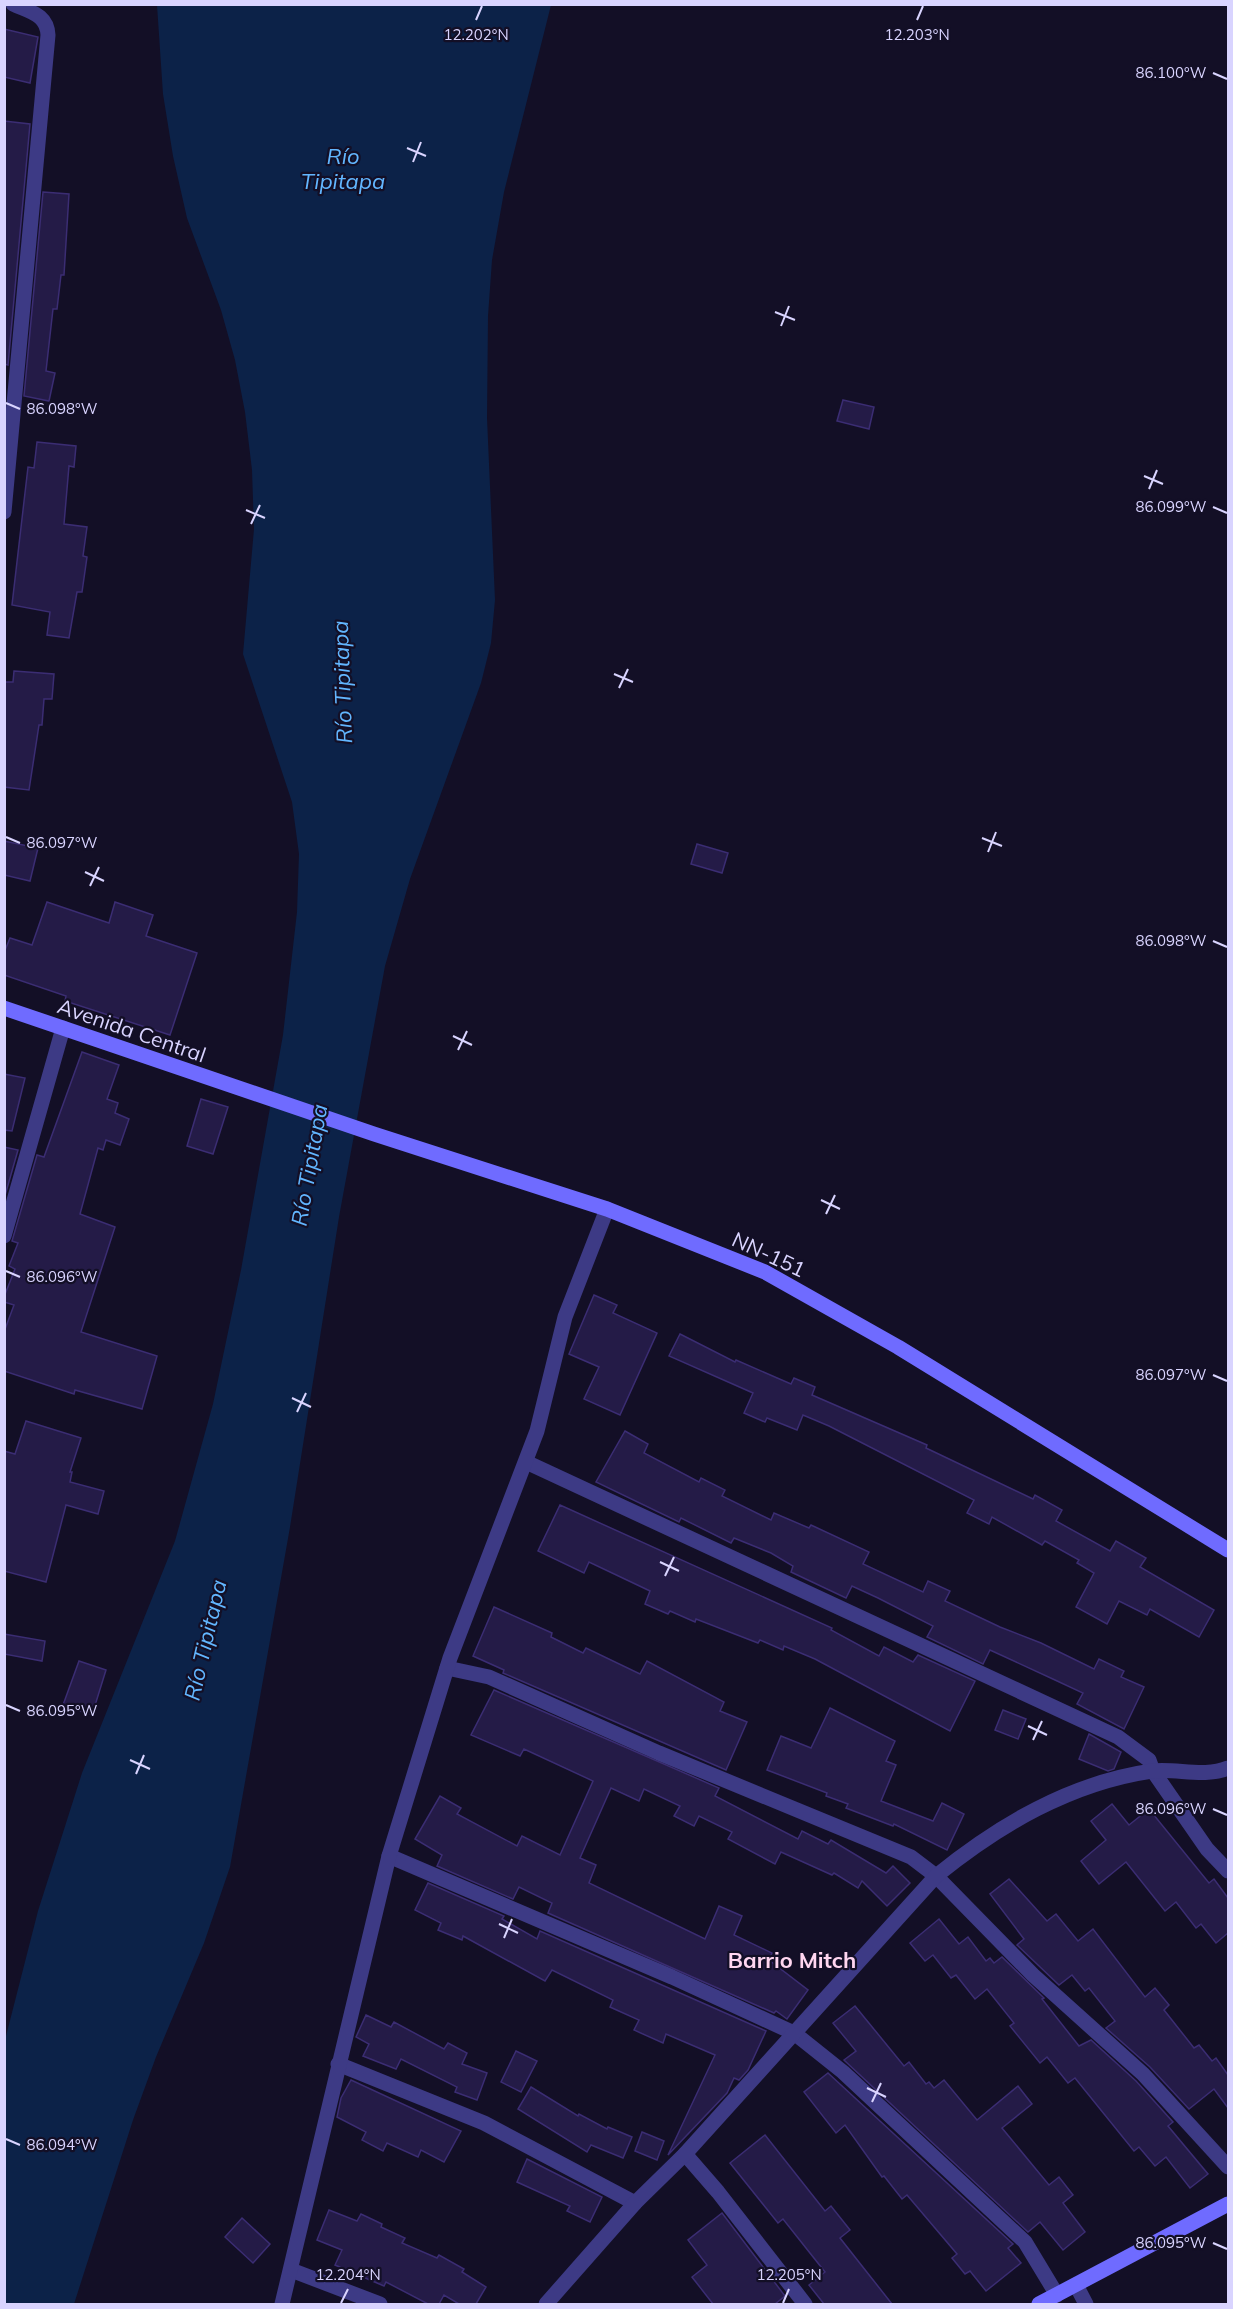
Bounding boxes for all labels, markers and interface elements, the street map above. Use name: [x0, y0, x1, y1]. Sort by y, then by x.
text: 12.202°N: [443, 25, 509, 44]
text: 12.203°N: [884, 25, 950, 44]
text: 86.100°W: [1136, 63, 1207, 82]
water label: Río Tipitapa: [301, 142, 385, 195]
text: 86.098°W: [27, 399, 98, 418]
text: 86.099°W: [1136, 497, 1207, 516]
water label: Río Tipitapa: [326, 620, 358, 744]
text: 86.097°W: [27, 833, 98, 852]
text: 86.098°W: [1136, 931, 1207, 950]
street label: Avenida Central: [54, 992, 210, 1068]
water label: Río Tipitapa: [285, 1102, 333, 1228]
street label: NN-151: [728, 1226, 810, 1282]
text: 86.096°W: [27, 1267, 98, 1286]
text: 86.097°W: [1136, 1365, 1207, 1384]
water label: Río Tipitapa: [178, 1577, 232, 1703]
text: 86.095°W: [27, 1701, 98, 1720]
text: 86.096°W: [1136, 1799, 1207, 1818]
district label: Barrio Mitch: [728, 1946, 856, 1974]
text: 86.094°W: [27, 2135, 98, 2154]
text: 86.095°W: [1136, 2233, 1207, 2252]
text: 12.204°N: [315, 2265, 381, 2284]
text: 12.205°N: [756, 2265, 822, 2284]

